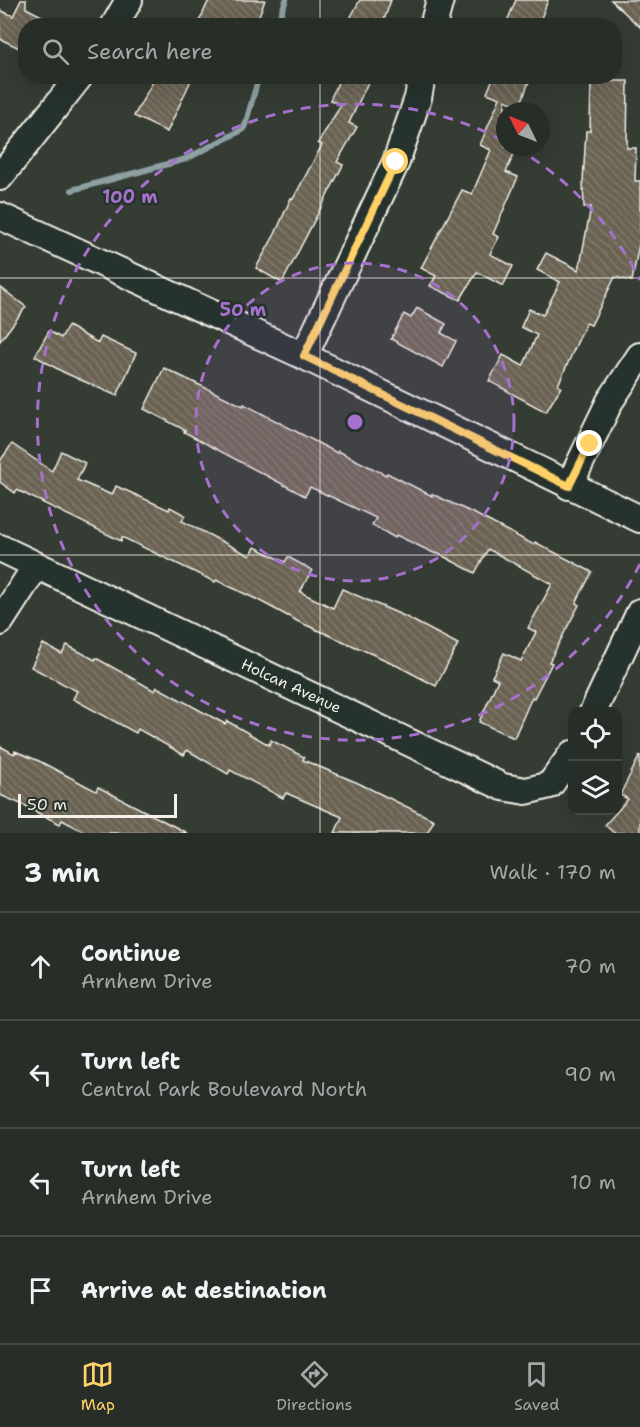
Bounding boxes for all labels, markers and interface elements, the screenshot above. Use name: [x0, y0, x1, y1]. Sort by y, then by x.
search box: [18, 18, 622, 84]
icon: search: [39, 35, 72, 68]
text: Search here: [87, 37, 213, 66]
north arrow: [496, 102, 550, 156]
route start: [382, 148, 408, 174]
text: 100 m: [102, 185, 158, 209]
text: 50 m: [220, 298, 267, 322]
centre of rings: [345, 412, 365, 432]
route end: [576, 430, 602, 456]
street label: Holcan Avenue: [238, 654, 344, 718]
map controls: [568, 707, 622, 815]
button: locate: [568, 707, 622, 761]
button: layers: [568, 761, 622, 815]
scale bar: [18, 791, 177, 818]
text: 50 m: [27, 794, 67, 815]
text: 3 min: [24, 855, 100, 890]
text: Walk · 170 m: [490, 859, 616, 885]
text: Continue: [81, 939, 181, 968]
icon: ahead: [24, 950, 57, 983]
text: 70 m: [564, 953, 616, 979]
text: Arnhem Drive: [81, 968, 213, 994]
text: Turn left: [81, 1047, 180, 1076]
icon: left: [24, 1058, 57, 1091]
text: 90 m: [564, 1061, 616, 1087]
text: Central Park Boulevard North: [81, 1076, 367, 1102]
text: Turn left: [81, 1155, 180, 1184]
icon: left: [24, 1166, 57, 1199]
text: 10 m: [570, 1169, 616, 1195]
text: Arnhem Drive: [81, 1184, 213, 1210]
icon: arrive: [24, 1274, 57, 1307]
text: Arrive at destination: [81, 1276, 327, 1305]
tab: Map: [81, 1358, 115, 1415]
tab: Directions: [276, 1358, 353, 1415]
tab: Saved: [514, 1358, 559, 1415]

